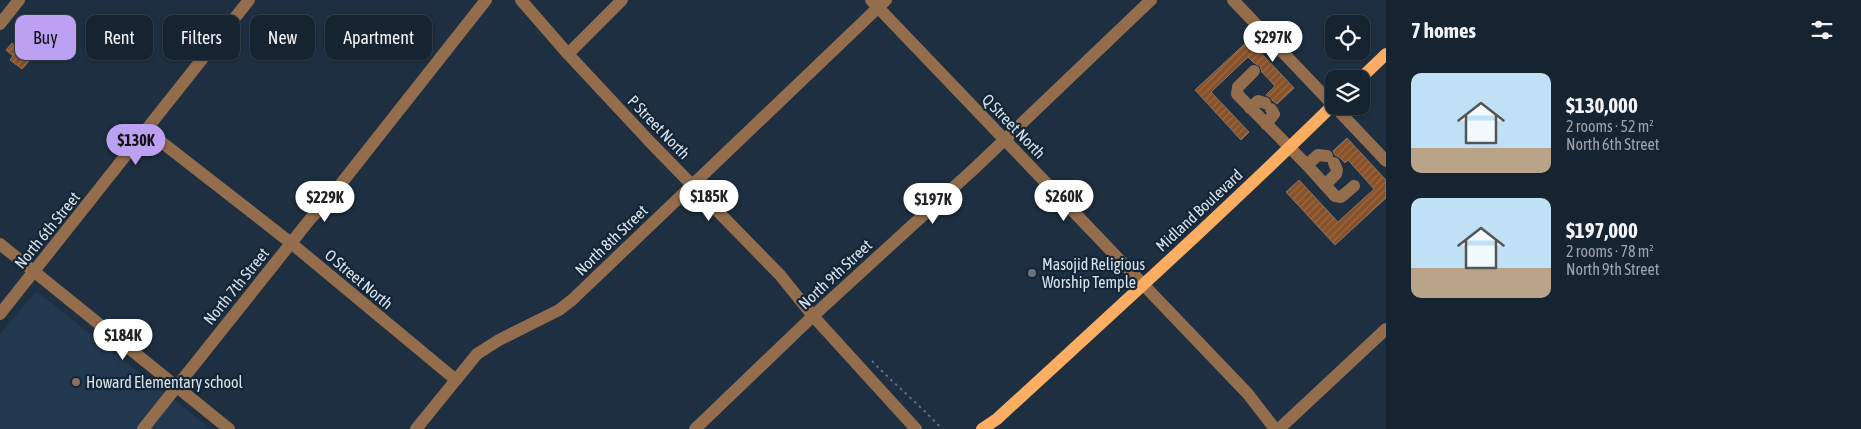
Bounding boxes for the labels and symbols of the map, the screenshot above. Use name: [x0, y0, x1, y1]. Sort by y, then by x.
pin: $297K: [1238, 20, 1308, 63]
street label: Q Street North: [979, 90, 1049, 162]
street label: P Street North: [624, 92, 694, 162]
pin: $130K: [101, 124, 171, 166]
street label: Midland Boulevard: [1152, 165, 1246, 255]
pin: $229K: [290, 180, 360, 223]
pin: $185K: [674, 180, 744, 222]
pin: $260K: [1029, 180, 1099, 222]
pin: $197K: [898, 182, 968, 225]
street label: North 6th Street: [11, 188, 84, 272]
street label: North 8th Street: [571, 201, 651, 279]
street label: North 9th Street: [795, 235, 876, 312]
street label: North 7th Street: [200, 244, 273, 328]
street label: O Street North: [322, 246, 396, 312]
place label: Masojid Religious Worship Temple: [1042, 255, 1145, 292]
marker: Masojid Religious Worship Temple: [1026, 267, 1038, 279]
pin: $184K: [88, 318, 158, 361]
place label: Howard Elementary school: [86, 373, 244, 392]
marker: Howard Elementary school: [70, 376, 82, 388]

